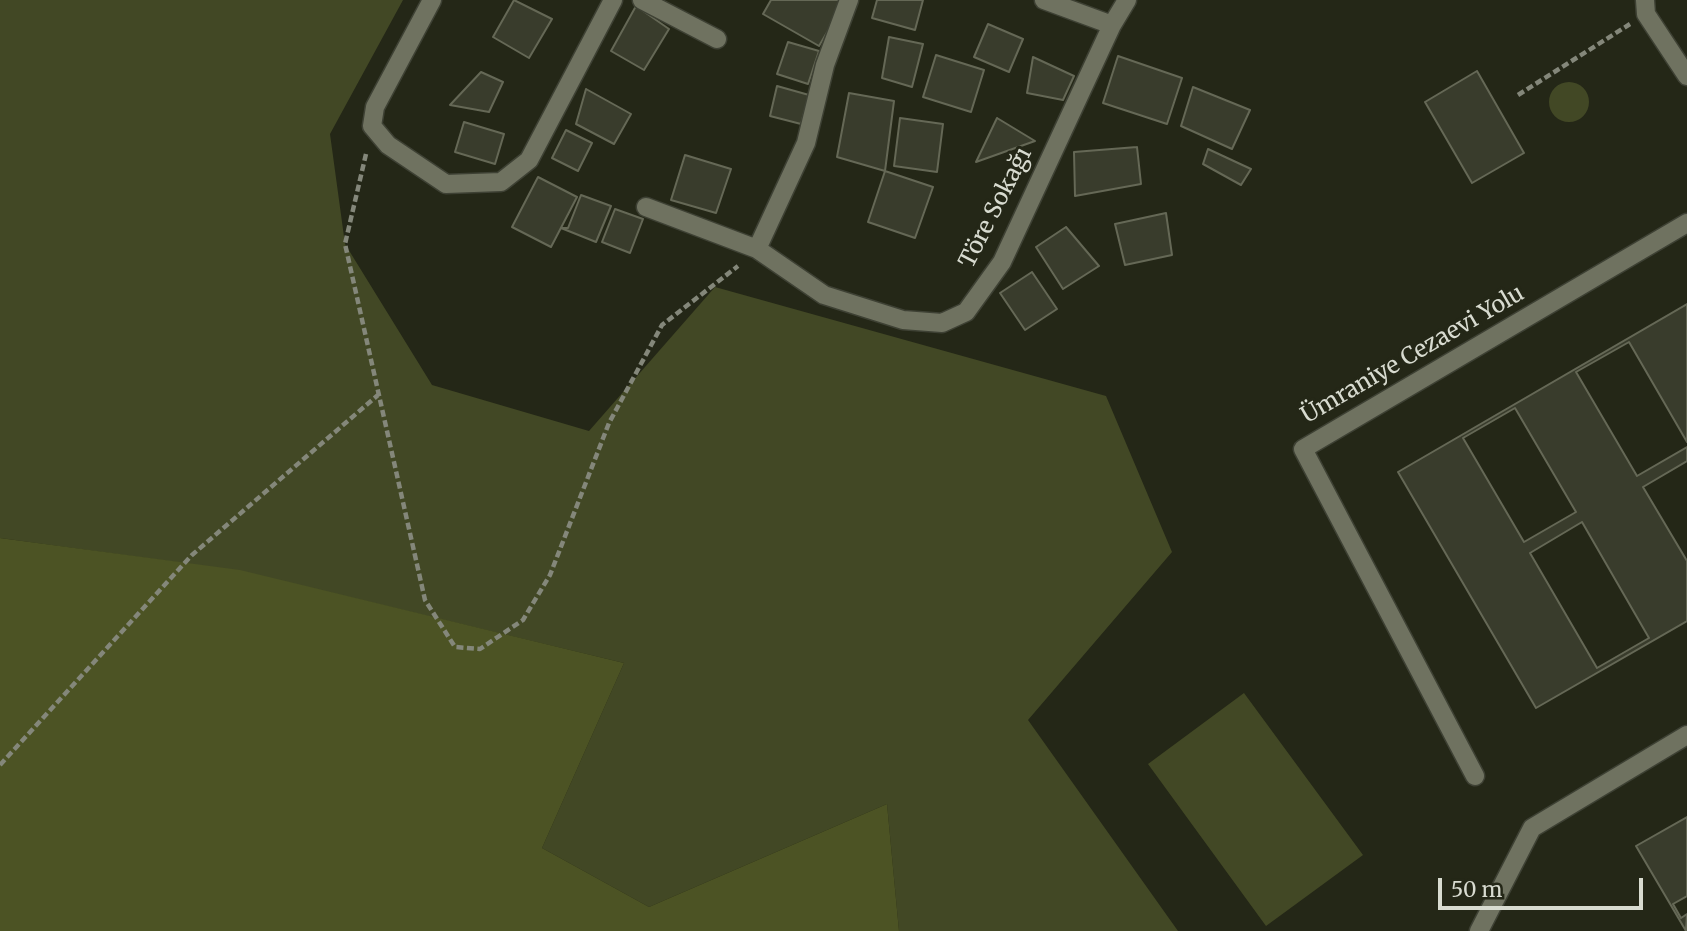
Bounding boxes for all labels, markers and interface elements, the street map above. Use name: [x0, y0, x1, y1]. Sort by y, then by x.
street label: Töre Sokağı: [954, 143, 1038, 273]
street label: Ümraniye Cezaevi Yolu: [1297, 280, 1529, 430]
scale bar: [1442, 864, 1647, 908]
text: 50 m: [1451, 876, 1502, 903]

